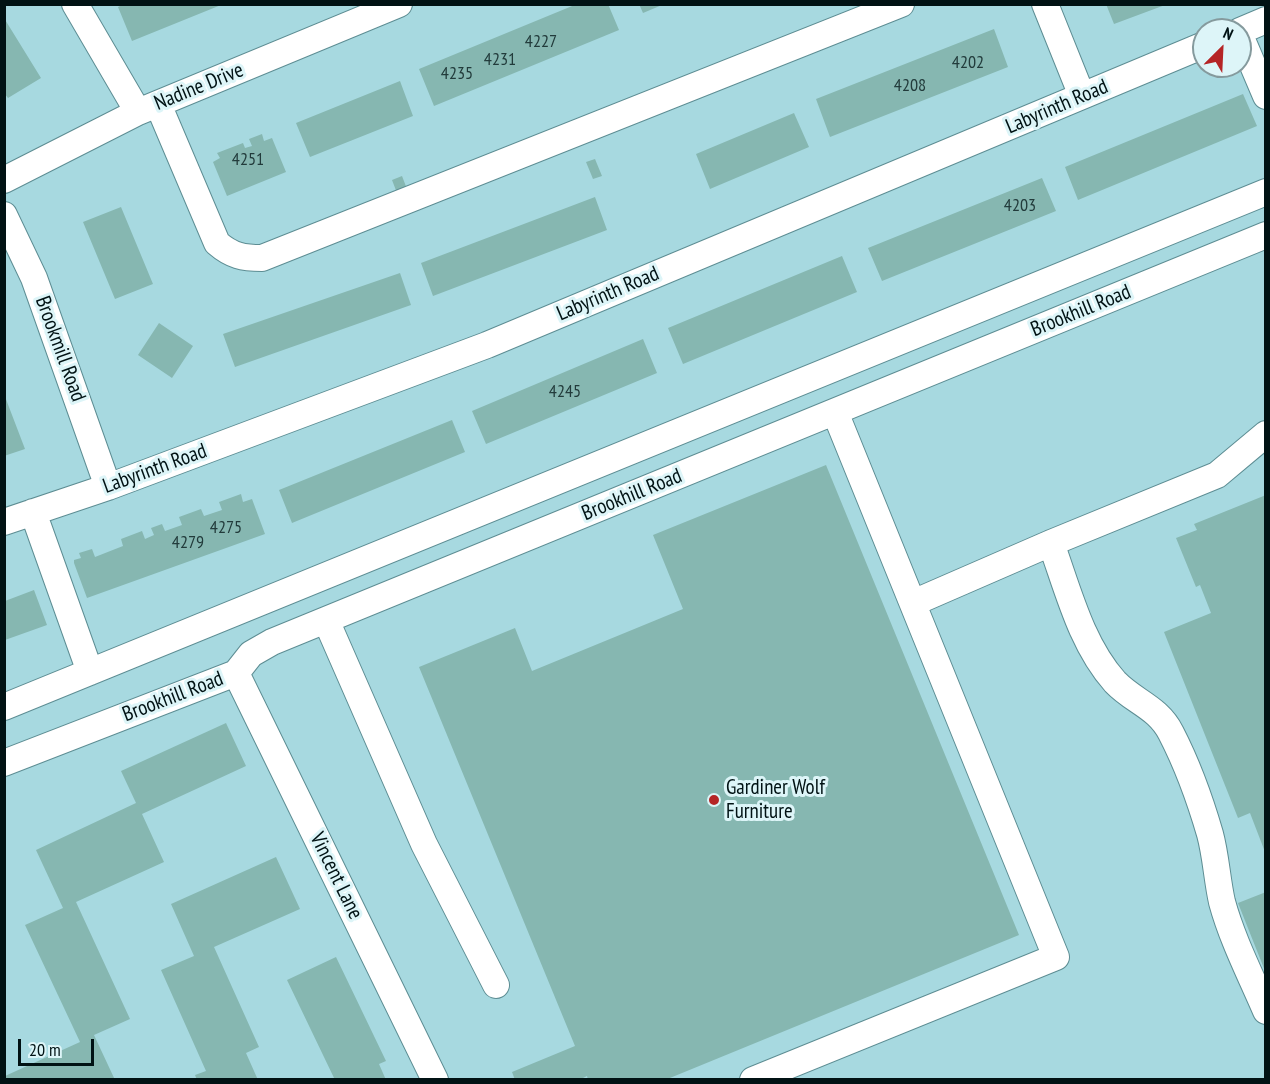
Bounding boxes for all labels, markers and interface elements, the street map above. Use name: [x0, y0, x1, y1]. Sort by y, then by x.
north arrow: [1192, 18, 1252, 78]
text: N: [1220, 22, 1237, 44]
house number: 4227: [525, 31, 557, 53]
house number: 4231: [484, 49, 516, 71]
house number: 4202: [952, 52, 984, 74]
street label: Nadine Drive: [151, 58, 247, 116]
house number: 4235: [441, 63, 473, 85]
street label: Labyrinth Road: [1002, 74, 1112, 140]
house number: 4208: [894, 75, 926, 97]
house number: 4251: [232, 149, 264, 171]
house number: 4203: [1004, 195, 1036, 217]
street label: Labyrinth Road: [553, 261, 663, 327]
street label: Brookhill Road: [1027, 280, 1135, 342]
street label: Brookmill Road: [29, 293, 91, 405]
house number: 4245: [549, 381, 581, 403]
street label: Labyrinth Road: [100, 439, 210, 499]
street label: Brookhill Road: [578, 464, 686, 526]
house number: 4275: [210, 517, 242, 539]
house number: 4279: [172, 532, 204, 554]
street label: Brookhill Road: [119, 666, 227, 728]
place label: Gardiner Wolf Furniture: [726, 775, 825, 825]
marker: Gardiner Wolf Furniture: [707, 793, 721, 807]
street label: Vincent Lane: [304, 828, 368, 924]
scale bar: [21, 1027, 98, 1065]
text: 20 m: [29, 1038, 61, 1061]

